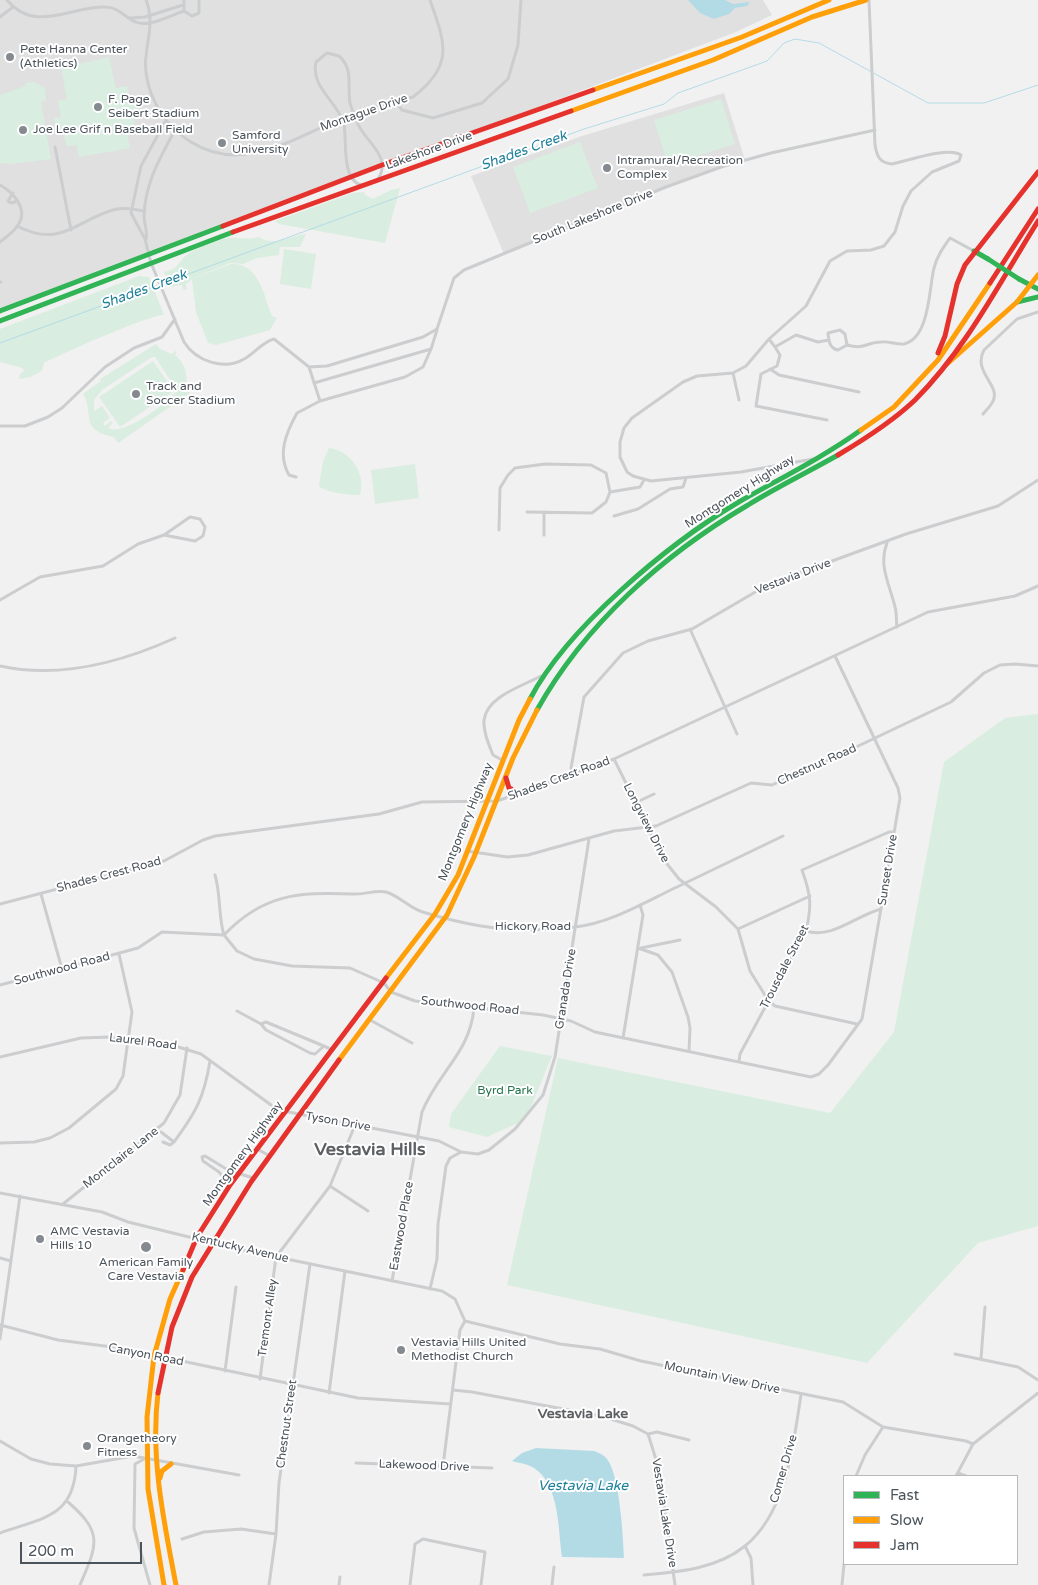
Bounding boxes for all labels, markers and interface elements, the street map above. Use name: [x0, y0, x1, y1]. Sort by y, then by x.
place label: Pete Hanna Center (Athletics): [20, 43, 127, 71]
marker: Pete Hanna Center (Athletics): [4, 51, 16, 63]
street label: Montague Drive: [318, 91, 410, 135]
place label: F. Page Seibert Stadium: [108, 93, 199, 121]
marker: F. Page Seibert Stadium: [92, 101, 104, 113]
place label: Joe Lee Grif n Baseball Field: [33, 123, 193, 137]
marker: Joe Lee Grif n Baseball Field: [17, 124, 29, 136]
water label: Shades Creek: [479, 128, 569, 174]
place label: Samford University: [232, 129, 289, 157]
street label: Lakeshore Drive: [384, 129, 474, 173]
marker: Samford University: [216, 137, 228, 149]
place label: Intramural/Recreation Complex: [617, 154, 743, 182]
marker: Intramural/Recreation Complex: [601, 162, 613, 174]
street label: South Lakeshore Drive: [531, 186, 655, 248]
water label: Shades Creek: [99, 267, 189, 313]
place label: Track and Soccer Stadium: [146, 380, 235, 408]
marker: Track and Soccer Stadium: [130, 388, 142, 400]
street label: Montgomery Highway: [683, 452, 797, 532]
street label: Vestavia Drive: [753, 556, 833, 598]
street label: Chestnut Road: [775, 741, 859, 789]
street label: Shades Crest Road: [506, 754, 612, 804]
street label: Montgomery Highway: [436, 761, 496, 883]
street label: Longview Drive: [620, 781, 672, 865]
street label: Sunset Drive: [875, 833, 901, 907]
street label: Shades Crest Road: [55, 854, 163, 896]
street label: Hickory Road: [495, 920, 571, 934]
street label: Trousdale Street: [758, 922, 812, 1012]
street label: Granada Drive: [553, 948, 579, 1030]
street label: Southwood Road: [12, 949, 112, 989]
street label: Southwood Road: [420, 994, 520, 1018]
street label: Laurel Road: [108, 1031, 178, 1053]
park label: Byrd Park: [477, 1084, 533, 1098]
street label: Montgomery Highway: [200, 1099, 286, 1209]
street label: Tyson Drive: [304, 1109, 372, 1135]
street label: Montclaire Lane: [80, 1124, 162, 1192]
district label: Vestavia Hills: [314, 1139, 426, 1161]
street label: Eastwood Place: [387, 1180, 417, 1272]
place label: AMC Vestavia Hills 10: [50, 1225, 129, 1253]
street label: Kentucky Avenue: [190, 1230, 290, 1266]
marker: AMC Vestavia Hills 10: [34, 1233, 46, 1245]
marker: American Family Care Vestavia: [139, 1240, 153, 1254]
place label: American Family Care Vestavia: [99, 1256, 193, 1284]
street label: Tremont Alley: [255, 1278, 281, 1358]
place label: Vestavia Hills United Methodist Church: [411, 1336, 526, 1364]
street label: Canyon Road: [107, 1341, 185, 1369]
marker: Vestavia Hills United Methodist Church: [395, 1344, 407, 1356]
street label: Mountain View Drive: [663, 1359, 781, 1397]
street label: Chestnut Street: [274, 1379, 300, 1469]
district label: Vestavia Lake: [538, 1406, 628, 1422]
place label: Orangetheory Fitness: [97, 1432, 177, 1460]
street label: Comer Drive: [767, 1433, 801, 1505]
marker: Orangetheory Fitness: [81, 1440, 93, 1452]
street label: Lakewood Drive: [378, 1457, 470, 1475]
street label: Vestavia Lake Drive: [648, 1457, 680, 1569]
legend: [843, 1475, 1018, 1565]
water label: Vestavia Lake: [538, 1478, 628, 1494]
text: Fast: [890, 1486, 919, 1504]
text: Slow: [890, 1511, 924, 1529]
scale bar: [22, 1532, 145, 1564]
text: Jam: [890, 1536, 919, 1554]
text: 200 m: [28, 1542, 74, 1560]

